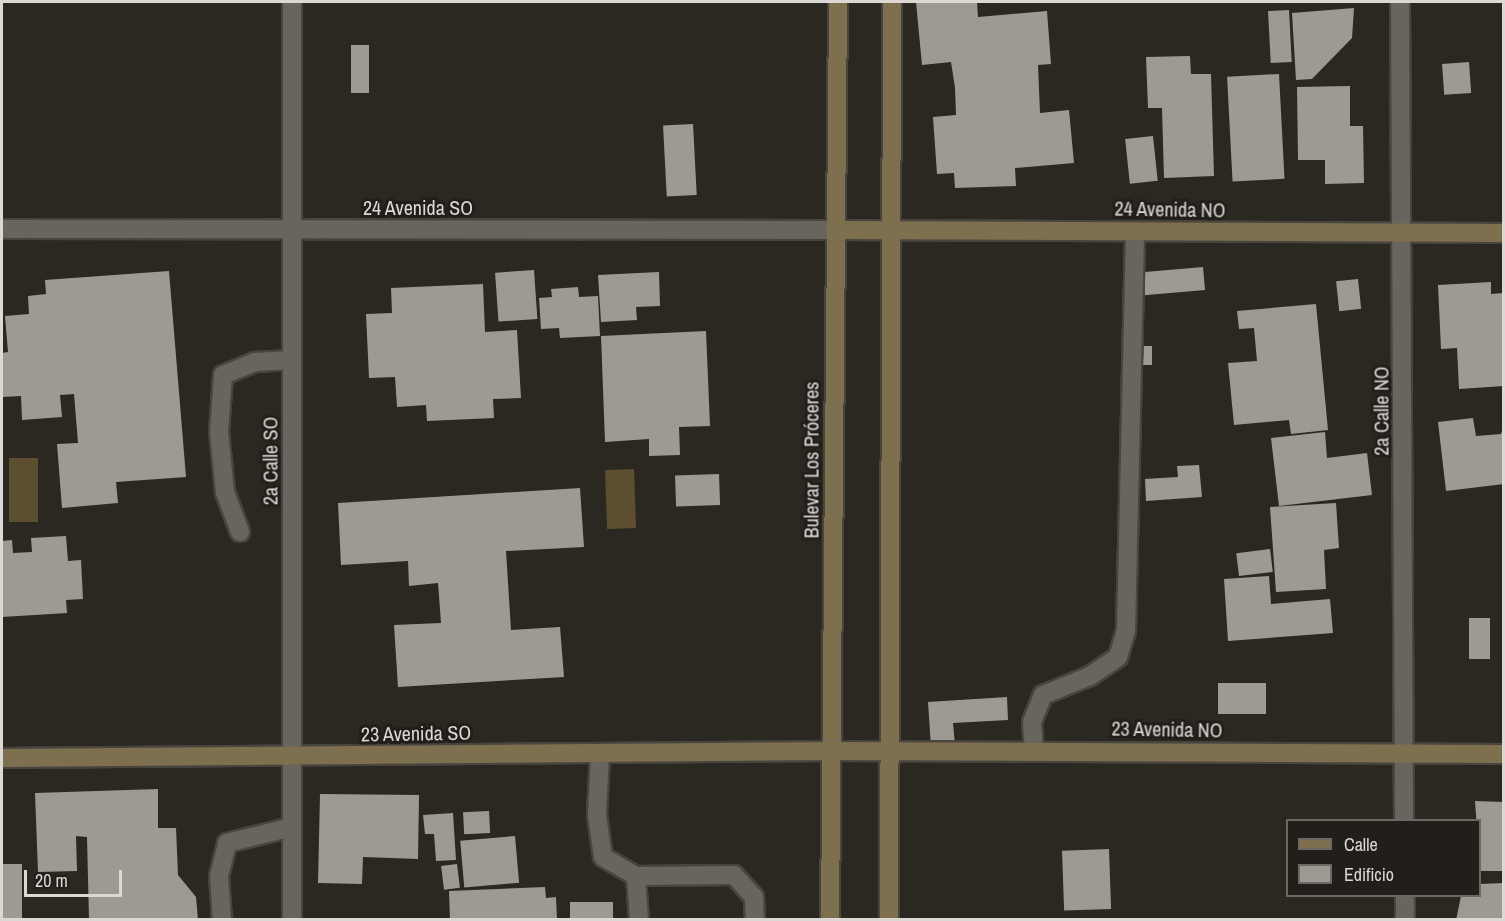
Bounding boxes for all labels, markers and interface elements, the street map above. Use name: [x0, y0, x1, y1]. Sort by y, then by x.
street label: 24 Avenida SO: [363, 195, 473, 219]
street label: 24 Avenida NO: [1114, 196, 1226, 222]
street label: 2a Calle NO: [1369, 366, 1393, 456]
street label: Bulevar Los Próceres: [799, 382, 823, 538]
street label: 2a Calle SO: [258, 417, 282, 505]
street label: 23 Avenida NO: [1111, 716, 1223, 742]
street label: 23 Avenida SO: [360, 720, 472, 746]
legend: [1286, 819, 1481, 897]
text: Calle: [1344, 832, 1378, 857]
scale bar: [27, 858, 124, 896]
text: Edificio: [1344, 862, 1394, 887]
text: 20 m: [35, 868, 68, 893]

